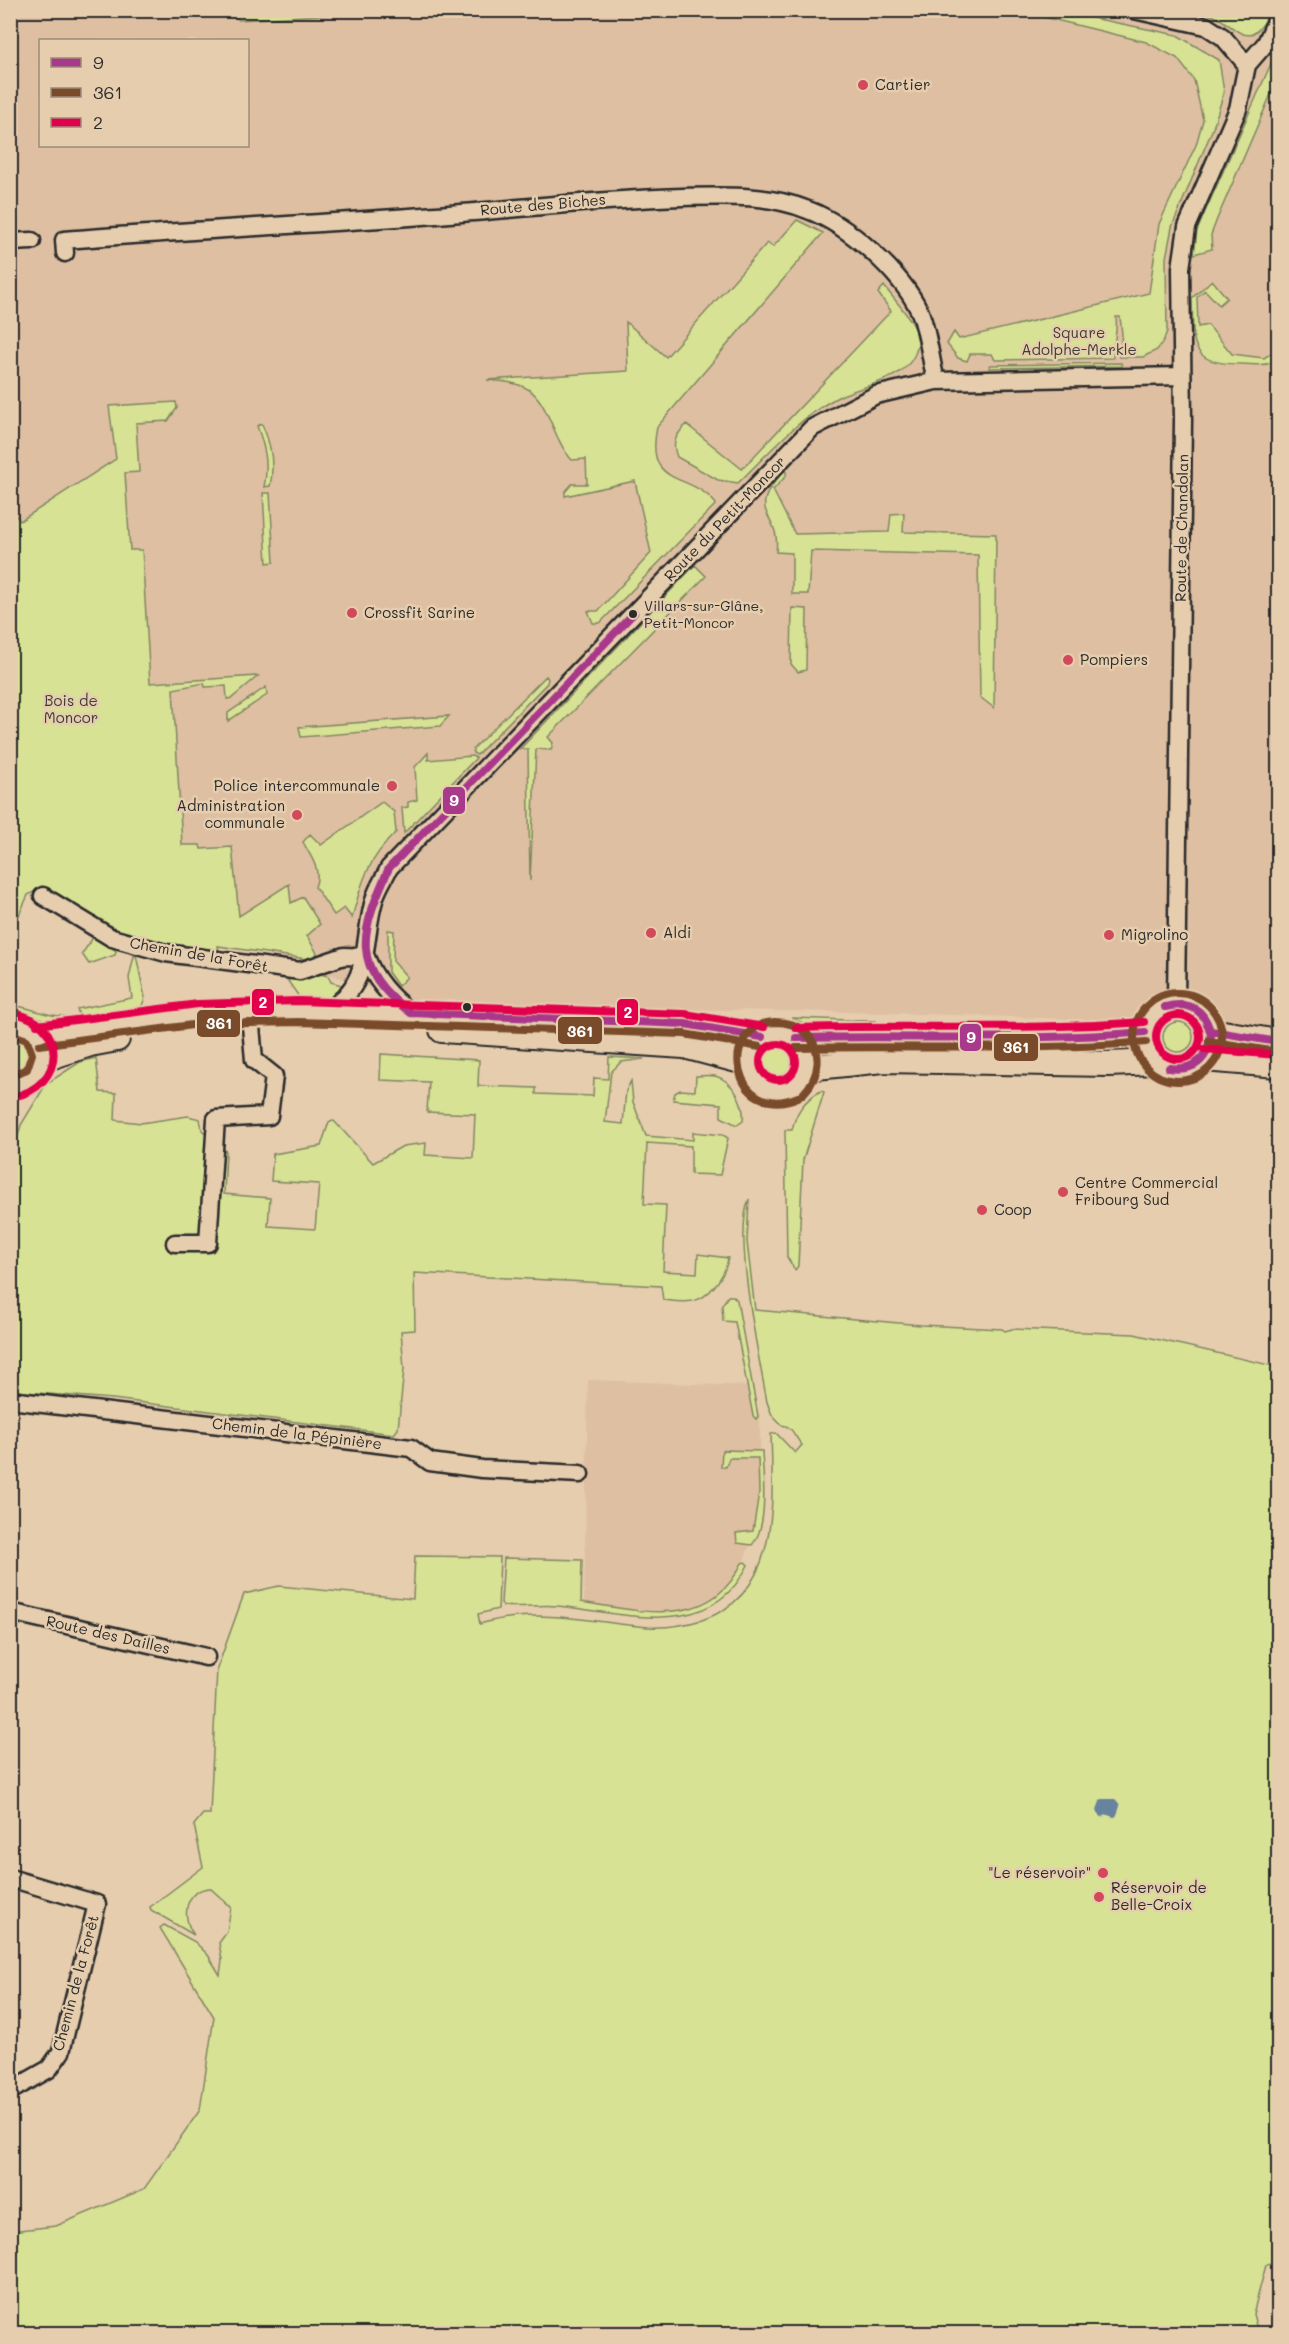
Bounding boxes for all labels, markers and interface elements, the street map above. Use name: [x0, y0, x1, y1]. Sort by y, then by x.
legend: [39, 39, 249, 147]
text: 9: [93, 50, 104, 74]
place label: Cartier: [875, 74, 931, 94]
marker: Cartier: [856, 78, 870, 92]
text: 361: [93, 80, 122, 104]
text: 2: [93, 110, 103, 134]
street label: Route des Biches: [479, 189, 607, 219]
park label: Square Adolphe-Merkle: [1021, 322, 1137, 359]
street label: Route du Petit-Moncor: [659, 451, 789, 585]
street label: Route de Chandolan: [1170, 454, 1192, 602]
place label: Villars-sur-Glâne, Petit-Moncor: [644, 596, 763, 632]
place label: Crossfit Sarine: [364, 602, 475, 622]
marker: Crossfit Sarine: [345, 606, 359, 620]
marker: Villars-sur-Glâne, Petit-Moncor: [627, 608, 639, 620]
place label: Pompiers: [1080, 649, 1148, 669]
marker: Pompiers: [1061, 653, 1075, 667]
park label: Bois de Moncor: [44, 690, 98, 727]
place label: Police intercommunale: [214, 775, 380, 795]
marker: Police intercommunale: [385, 779, 399, 793]
line badge: 9: [442, 786, 466, 815]
text: 9: [449, 789, 459, 810]
place label: Administration communale: [177, 795, 285, 832]
marker: Administration communale: [290, 808, 304, 822]
place label: Aldi: [663, 922, 691, 942]
place label: Migrolino: [1121, 924, 1188, 944]
marker: Aldi: [644, 926, 658, 940]
marker: Migrolino: [1102, 928, 1116, 942]
street label: Chemin de la Forêt: [128, 932, 270, 976]
line badge: 2: [251, 988, 275, 1016]
text: 2: [259, 991, 268, 1012]
line badge: 2: [616, 998, 639, 1026]
unlabelled marker: [461, 1001, 473, 1013]
text: 2: [624, 1001, 633, 1022]
line badge: 361: [196, 1009, 241, 1038]
text: 361: [206, 1012, 232, 1033]
line badge: 361: [557, 1016, 603, 1045]
text: 361: [567, 1020, 593, 1041]
line badge: 9: [959, 1023, 982, 1052]
text: 9: [966, 1026, 976, 1047]
line badge: 361: [993, 1033, 1039, 1062]
text: 361: [1003, 1036, 1029, 1057]
place label: Centre Commercial Fribourg Sud: [1075, 1172, 1218, 1209]
marker: Centre Commercial Fribourg Sud: [1056, 1185, 1070, 1199]
place label: Coop: [994, 1199, 1032, 1219]
marker: Coop: [975, 1203, 989, 1217]
street label: Chemin de la Pépinière: [211, 1413, 383, 1453]
street label: Route des Dailles: [44, 1610, 172, 1658]
place label: "Le réservoir": [988, 1862, 1091, 1882]
marker: "Le réservoir": [1096, 1866, 1110, 1880]
place label: Réservoir de Belle-Croix: [1111, 1877, 1207, 1914]
marker: Réservoir de Belle-Croix: [1092, 1890, 1106, 1904]
street label: Chemin de la Forêt: [47, 1912, 103, 2053]

